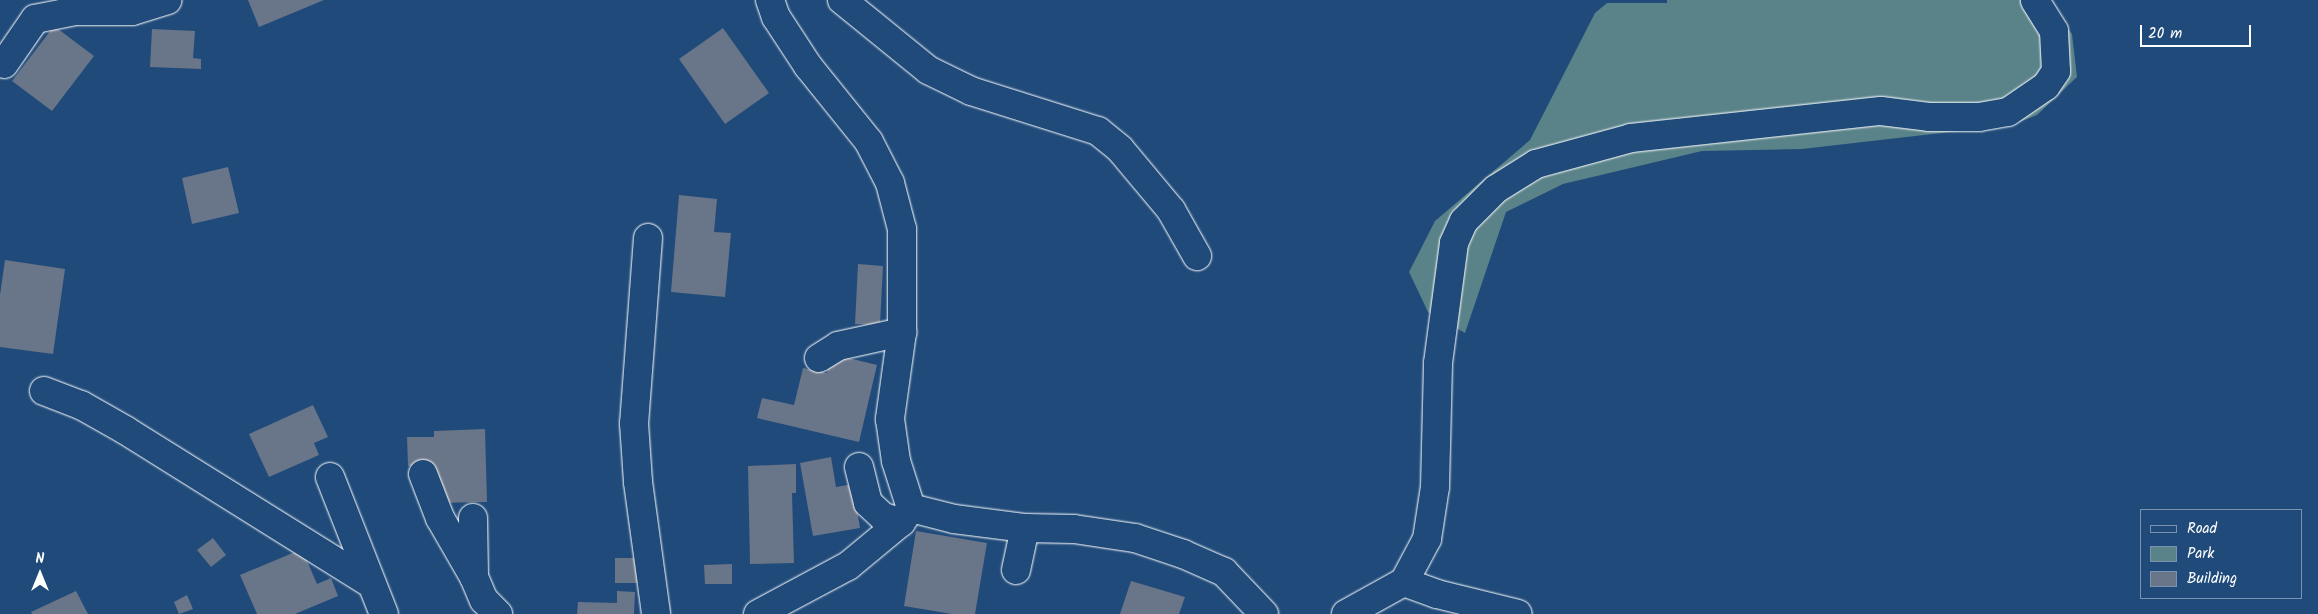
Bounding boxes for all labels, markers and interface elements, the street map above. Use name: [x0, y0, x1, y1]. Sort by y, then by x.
scale bar: [2143, 15, 2254, 47]
text: 20 m: [2148, 22, 2182, 46]
legend: [2140, 509, 2303, 599]
text: Road: [2187, 517, 2217, 541]
text: Park: [2187, 542, 2214, 566]
text: N: [36, 548, 44, 570]
north arrow: [15, 549, 65, 599]
text: Building: [2187, 567, 2237, 591]

